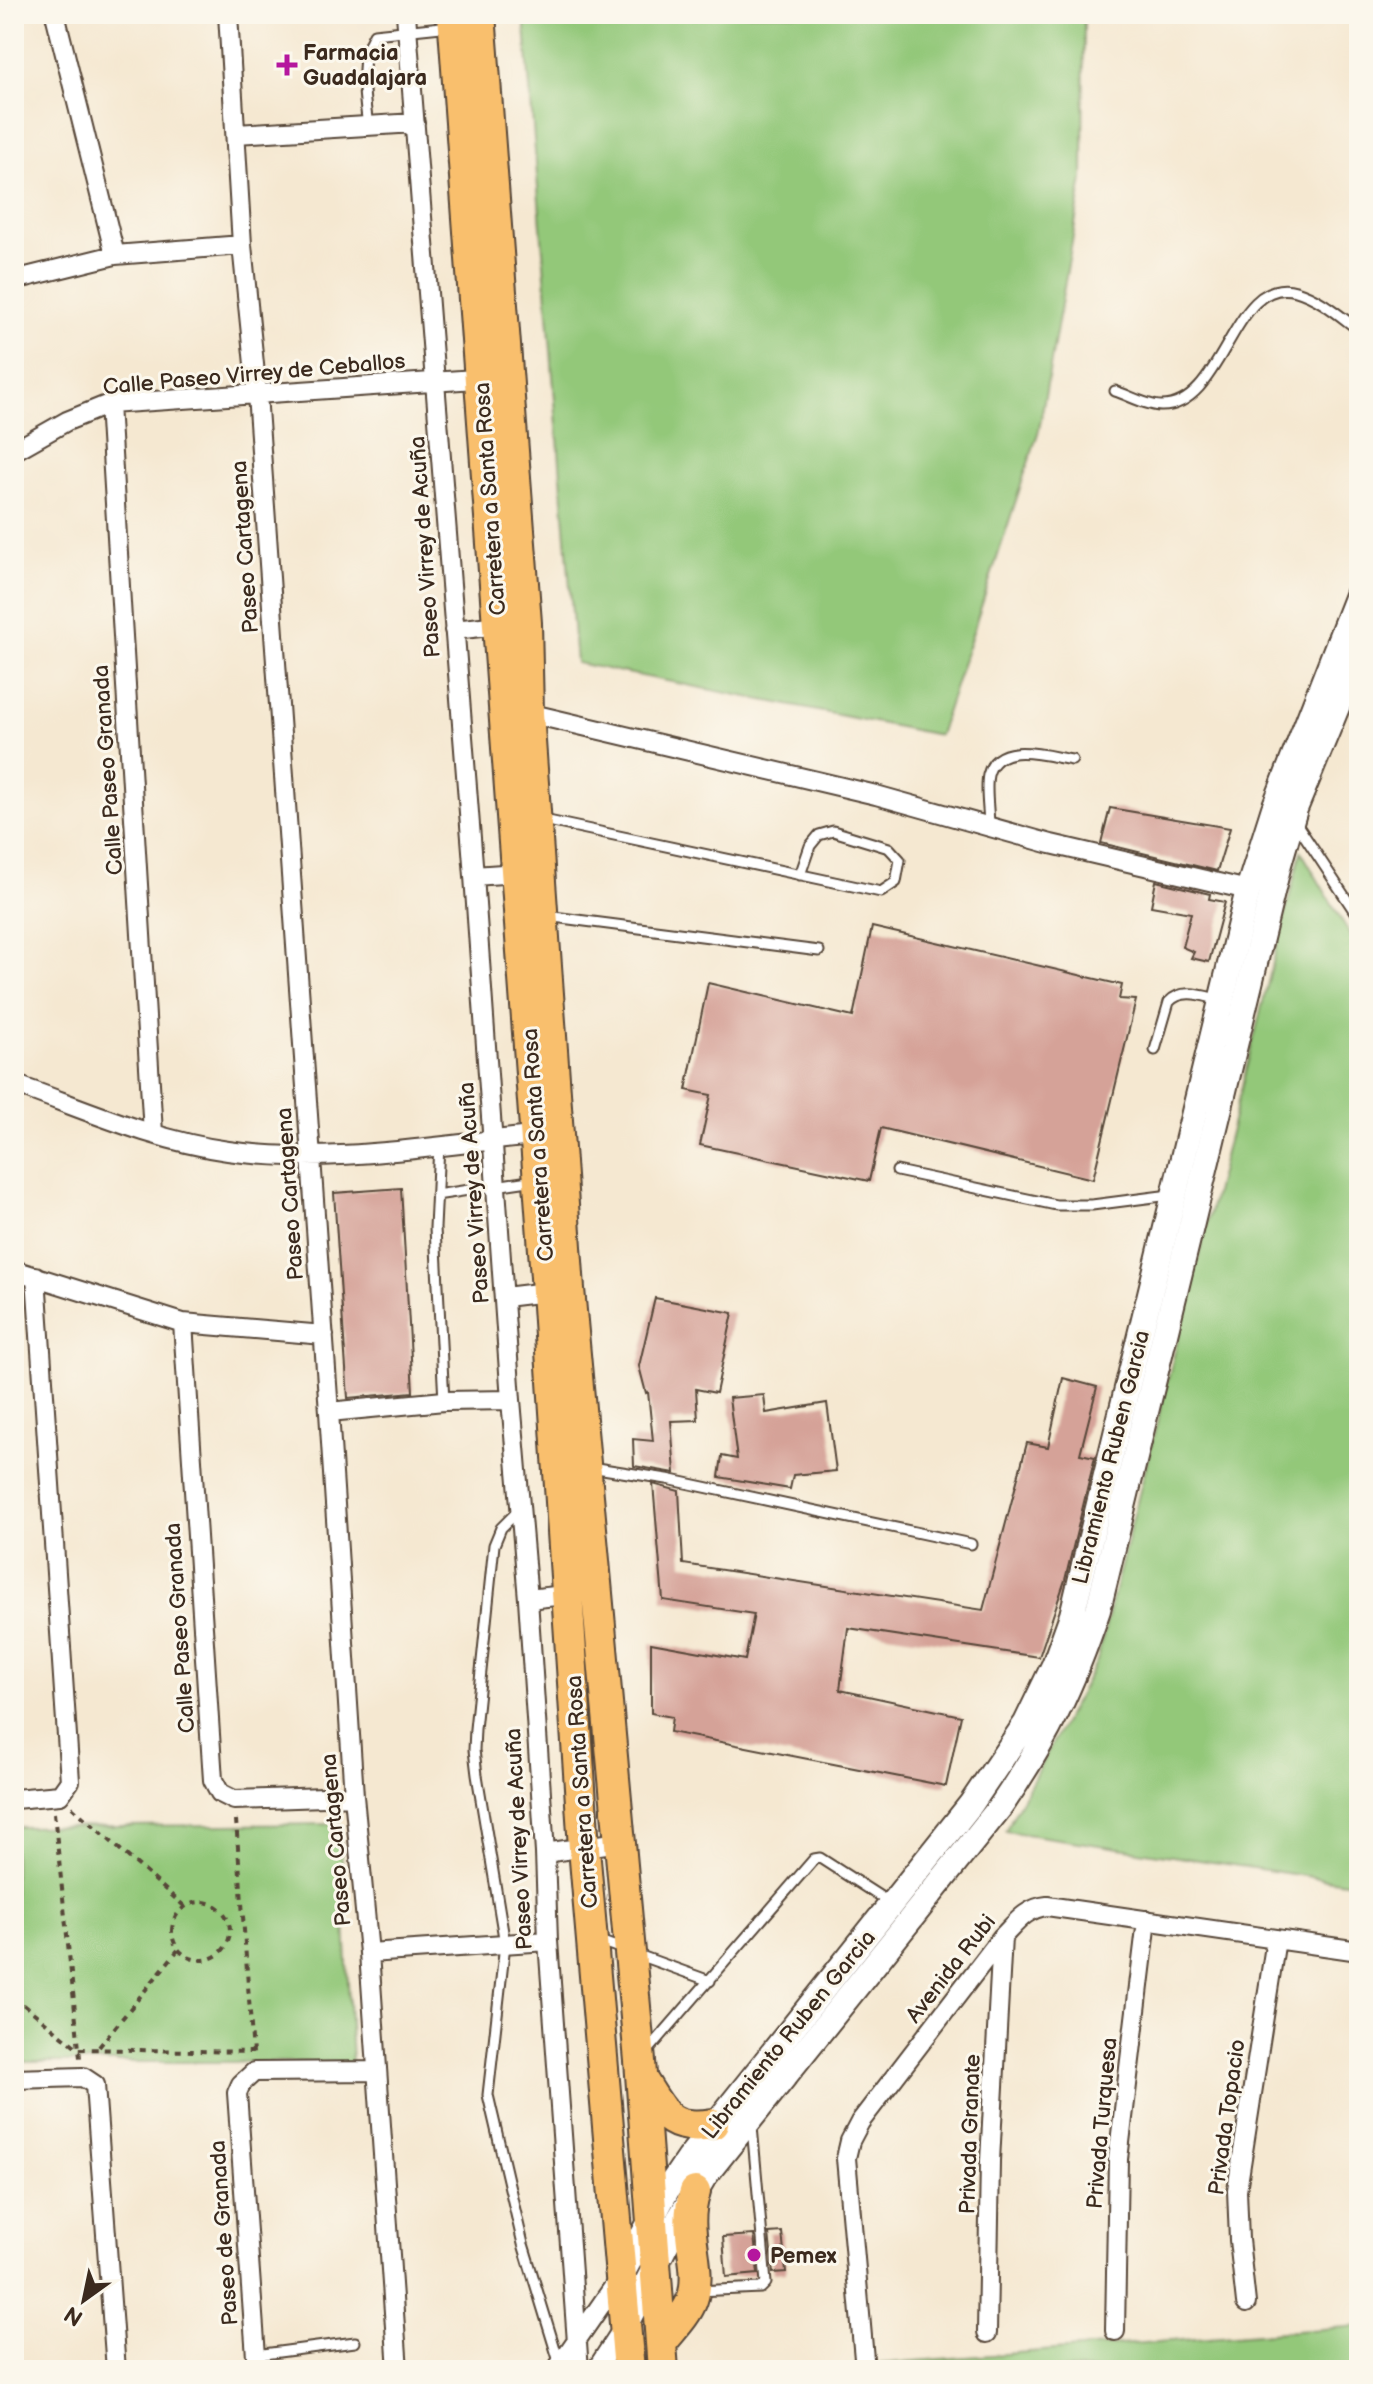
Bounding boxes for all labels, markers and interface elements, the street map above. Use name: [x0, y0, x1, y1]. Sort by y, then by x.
place label: Farmacia Guadalajara: [303, 40, 427, 92]
marker: Farmacia Guadalajara: [278, 56, 296, 74]
street label: Calle Paseo Virrey de Ceballos: [102, 348, 407, 401]
street label: Carretera a Santa Rosa: [469, 381, 512, 616]
street label: Paseo Virrey de Acuña: [404, 435, 447, 659]
street label: Paseo Cartagena: [226, 460, 265, 634]
street label: Calle Paseo Granada: [88, 664, 129, 876]
street label: Carretera a Santa Rosa: [517, 1027, 560, 1262]
street label: Paseo Virrey de Acuña: [453, 1081, 496, 1305]
street label: Paseo Cartagena: [271, 1107, 310, 1281]
street label: Libramiento Ruben Garcia: [1067, 1328, 1156, 1587]
street label: Calle Paseo Granada: [160, 1522, 201, 1734]
street label: Carretera a Santa Rosa: [561, 1674, 604, 1909]
street label: Paseo Virrey de Acuña: [500, 1727, 539, 1950]
street label: Paseo Cartagena: [315, 1752, 357, 1927]
street label: Avenida Rubi: [900, 1909, 1002, 2029]
street label: Libramiento Ruben Garcia: [697, 1925, 882, 2145]
street label: Privada Turquesa: [1082, 2036, 1123, 2210]
street label: Privada Topacio: [1203, 2037, 1252, 2197]
street label: Privada Granate: [954, 2053, 987, 2215]
street label: Paseo de Granada: [205, 2139, 244, 2326]
place label: Pemex: [770, 2243, 837, 2270]
marker: Pemex: [745, 2246, 763, 2264]
north arrow: [44, 2260, 124, 2340]
text: N: [60, 2300, 88, 2331]

